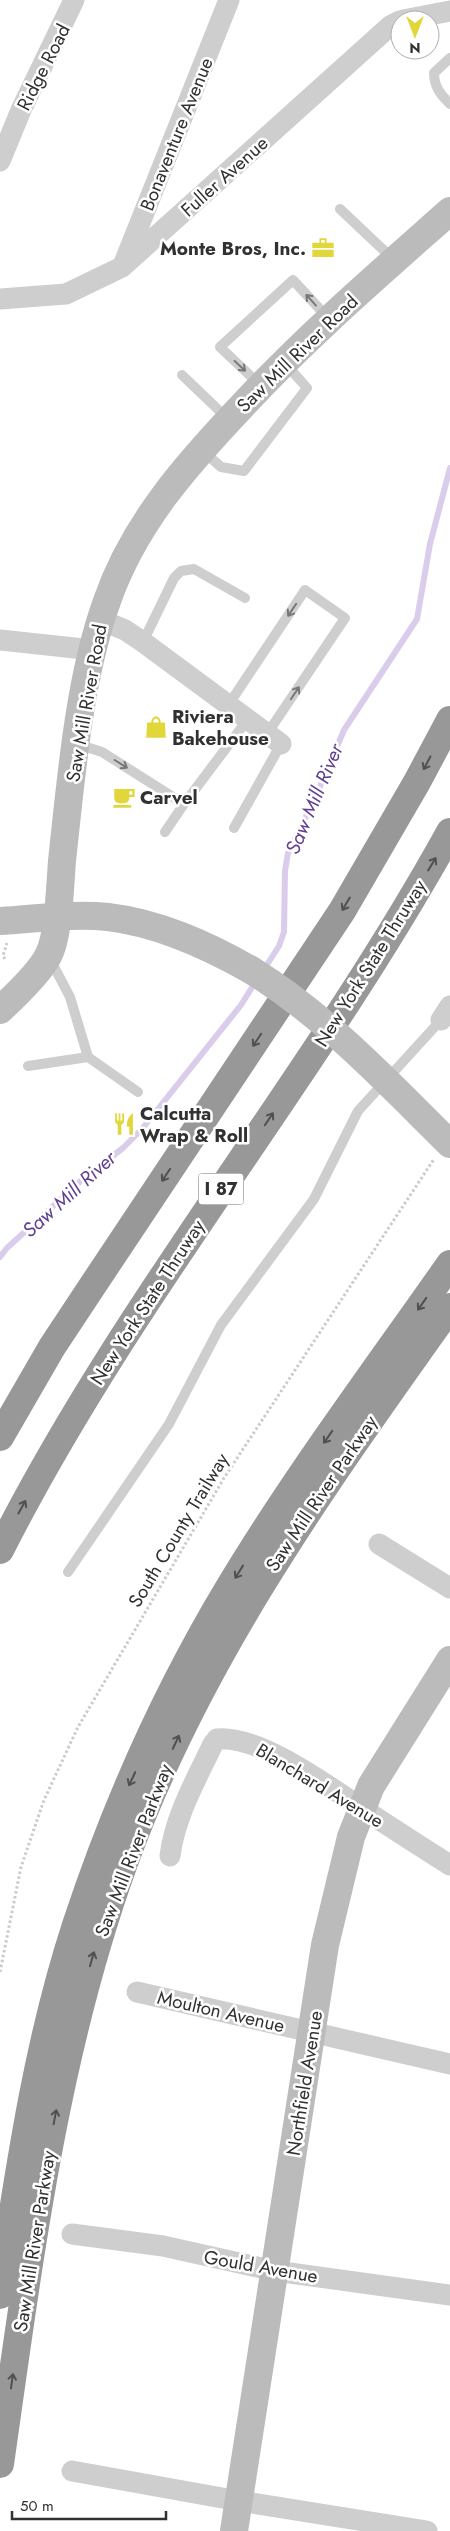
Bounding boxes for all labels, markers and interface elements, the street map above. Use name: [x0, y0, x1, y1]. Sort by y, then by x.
north arrow: [390, 10, 440, 60]
street label: Ridge Road: [10, 19, 77, 115]
text: N: [409, 38, 421, 58]
street label: Bonaventure Avenue: [133, 53, 220, 215]
street label: Fuller Avenue: [175, 130, 274, 223]
place label: Monte Bros, Inc.: [160, 235, 306, 262]
office icon: Monte Bros, Inc.: [310, 235, 336, 261]
street label: Saw Mill River Road: [231, 288, 364, 418]
one-way arrow: [305, 293, 317, 306]
one-way arrow: [234, 360, 247, 372]
one-way arrow: [287, 603, 297, 617]
street label: Saw Mill River Road: [59, 622, 114, 784]
one-way arrow: [290, 686, 300, 700]
place label: Riviera Bakehouse: [172, 703, 269, 752]
shop icon: Riviera Bakehouse: [143, 714, 169, 740]
water label: Saw Mill River: [278, 738, 351, 859]
one-way arrow: [422, 756, 432, 771]
one-way arrow: [114, 759, 128, 769]
cafe icon: Carvel: [111, 784, 137, 810]
place label: Carvel: [140, 784, 198, 811]
one-way arrow: [427, 857, 437, 872]
street label: New York State Thruway: [308, 874, 433, 1052]
one-way arrow: [340, 897, 350, 911]
one-way arrow: [252, 1033, 262, 1047]
place label: Calcutta Wrap & Roll: [140, 1100, 248, 1149]
restaurant icon: Calcutta Wrap & Roll: [111, 1111, 137, 1137]
one-way arrow: [264, 1112, 274, 1126]
water label: Saw Mill River: [16, 1143, 124, 1244]
one-way arrow: [161, 1168, 171, 1182]
road number: I 87: [198, 1174, 244, 1204]
street label: New York State Thruway: [84, 1214, 211, 1390]
one-way arrow: [417, 1297, 427, 1311]
street label: Saw Mill River Parkway: [259, 1409, 384, 1577]
one-way arrow: [323, 1430, 333, 1444]
street label: South County Trailway: [122, 1448, 236, 1612]
one-way arrow: [18, 1500, 28, 1515]
one-way arrow: [233, 1565, 243, 1579]
one-way arrow: [171, 1735, 181, 1750]
street label: Blanchard Avenue: [251, 1737, 389, 1834]
street label: Saw Mill River Parkway: [88, 1759, 179, 1940]
one-way arrow: [127, 1771, 136, 1786]
one-way arrow: [88, 1951, 98, 1967]
street label: Moulton Avenue: [155, 1984, 287, 2039]
street label: Northfield Avenue: [280, 2008, 329, 2157]
one-way arrow: [50, 2109, 60, 2125]
street label: Saw Mill River Parkway: [7, 2148, 62, 2334]
street label: Gould Avenue: [202, 2243, 320, 2290]
one-way arrow: [7, 2373, 17, 2389]
scale bar: [12, 2488, 166, 2520]
text: 50 m: [20, 2495, 54, 2517]

